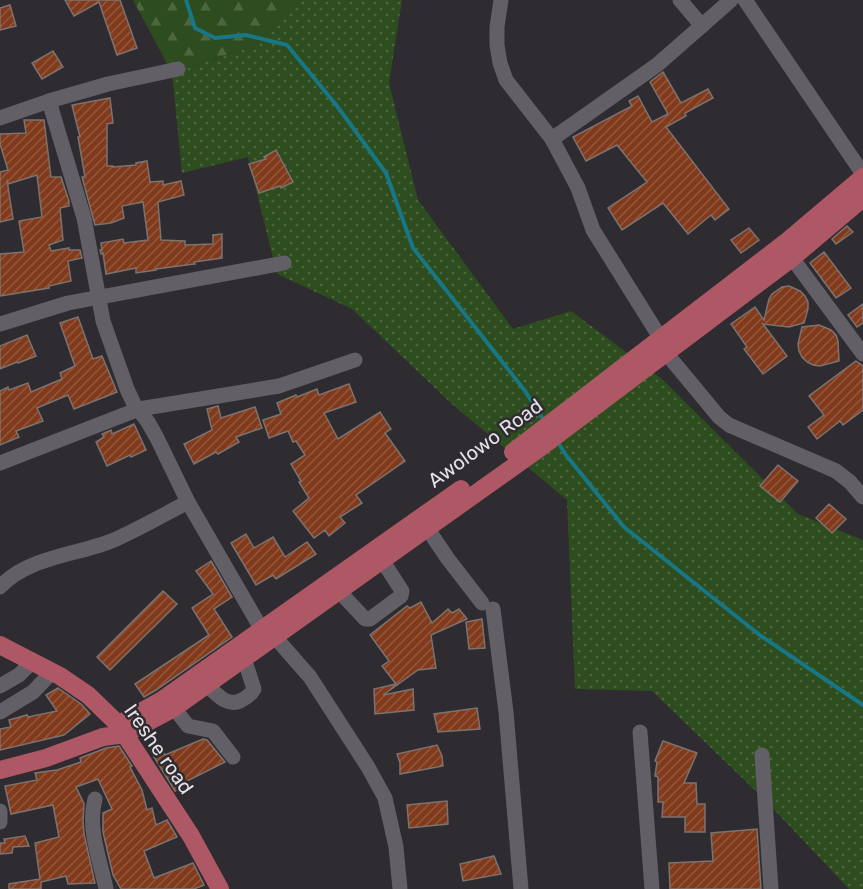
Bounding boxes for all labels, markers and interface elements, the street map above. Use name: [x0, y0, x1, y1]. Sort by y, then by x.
street label: Awolowo Road: [423, 393, 547, 493]
street label: Ireshe road: [119, 699, 199, 799]

